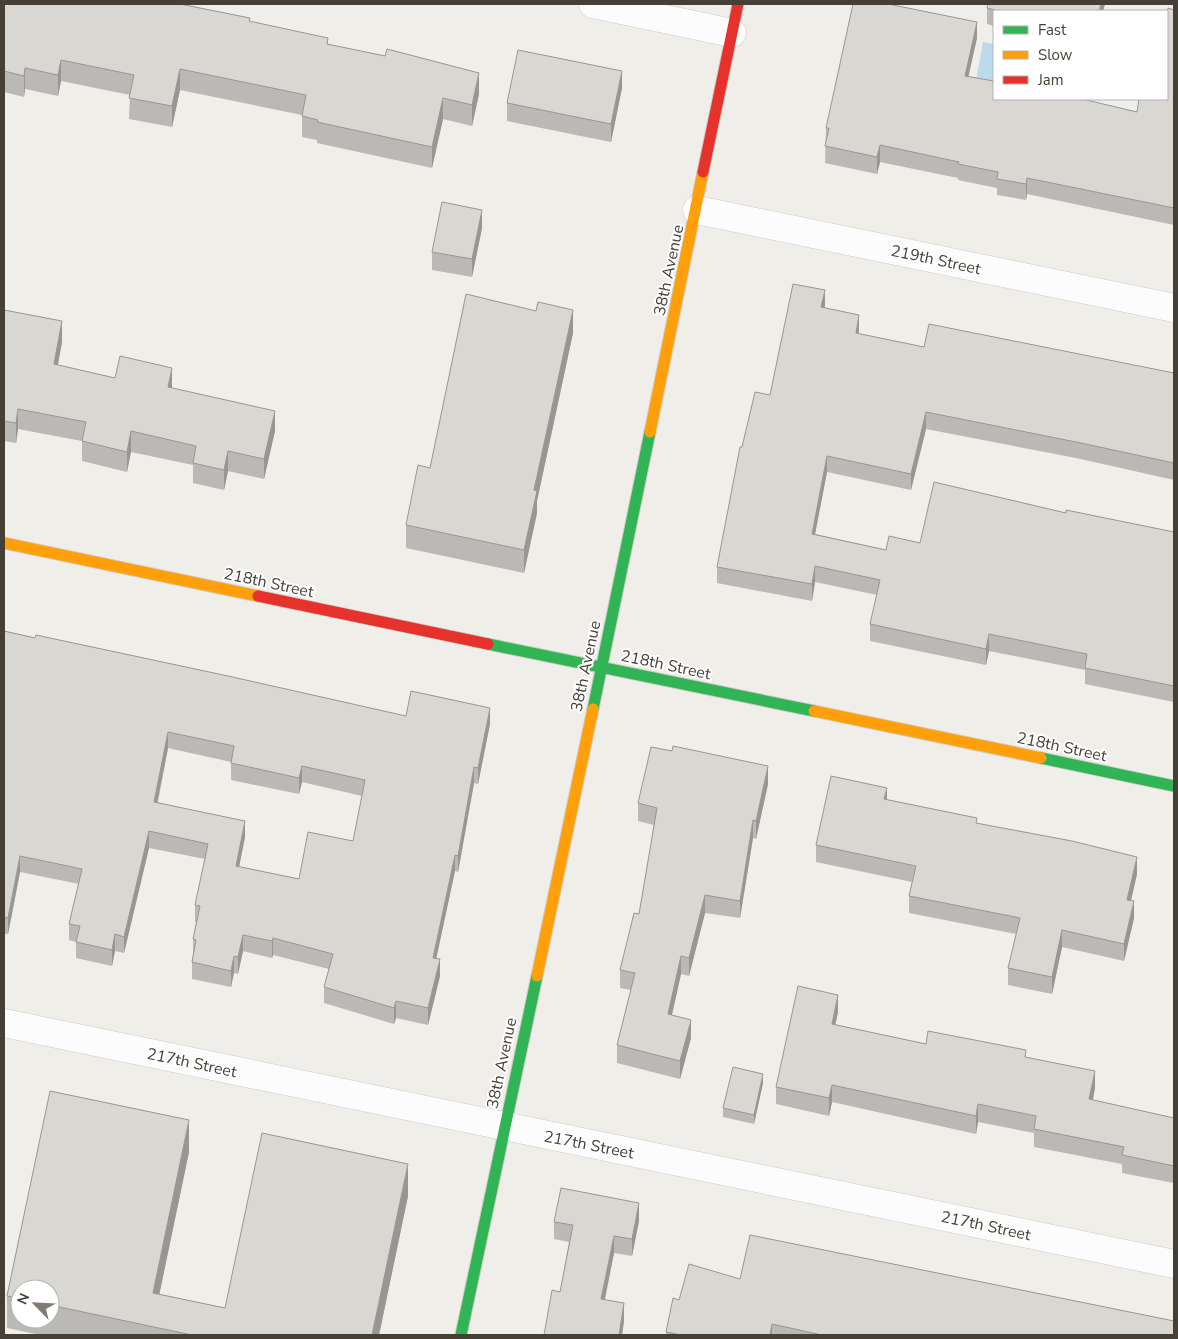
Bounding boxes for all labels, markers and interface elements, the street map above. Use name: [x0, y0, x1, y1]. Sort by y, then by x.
legend: [993, 10, 1168, 100]
text: Fast: [1038, 20, 1067, 40]
text: Slow: [1038, 45, 1073, 65]
text: Jam: [1037, 70, 1064, 90]
street label: 38th Avenue: [649, 223, 689, 318]
street label: 219th Street: [889, 240, 983, 280]
street label: 218th Street: [222, 563, 316, 603]
street label: 38th Avenue: [566, 619, 606, 714]
street label: 218th Street: [619, 645, 713, 685]
street label: 218th Street: [1015, 727, 1109, 767]
street label: 38th Avenue: [482, 1016, 522, 1111]
street label: 217th Street: [145, 1043, 239, 1083]
street label: 217th Street: [542, 1125, 636, 1165]
street label: 217th Street: [939, 1206, 1033, 1246]
north arrow: [10, 1279, 60, 1329]
text: N: [13, 1290, 34, 1308]

